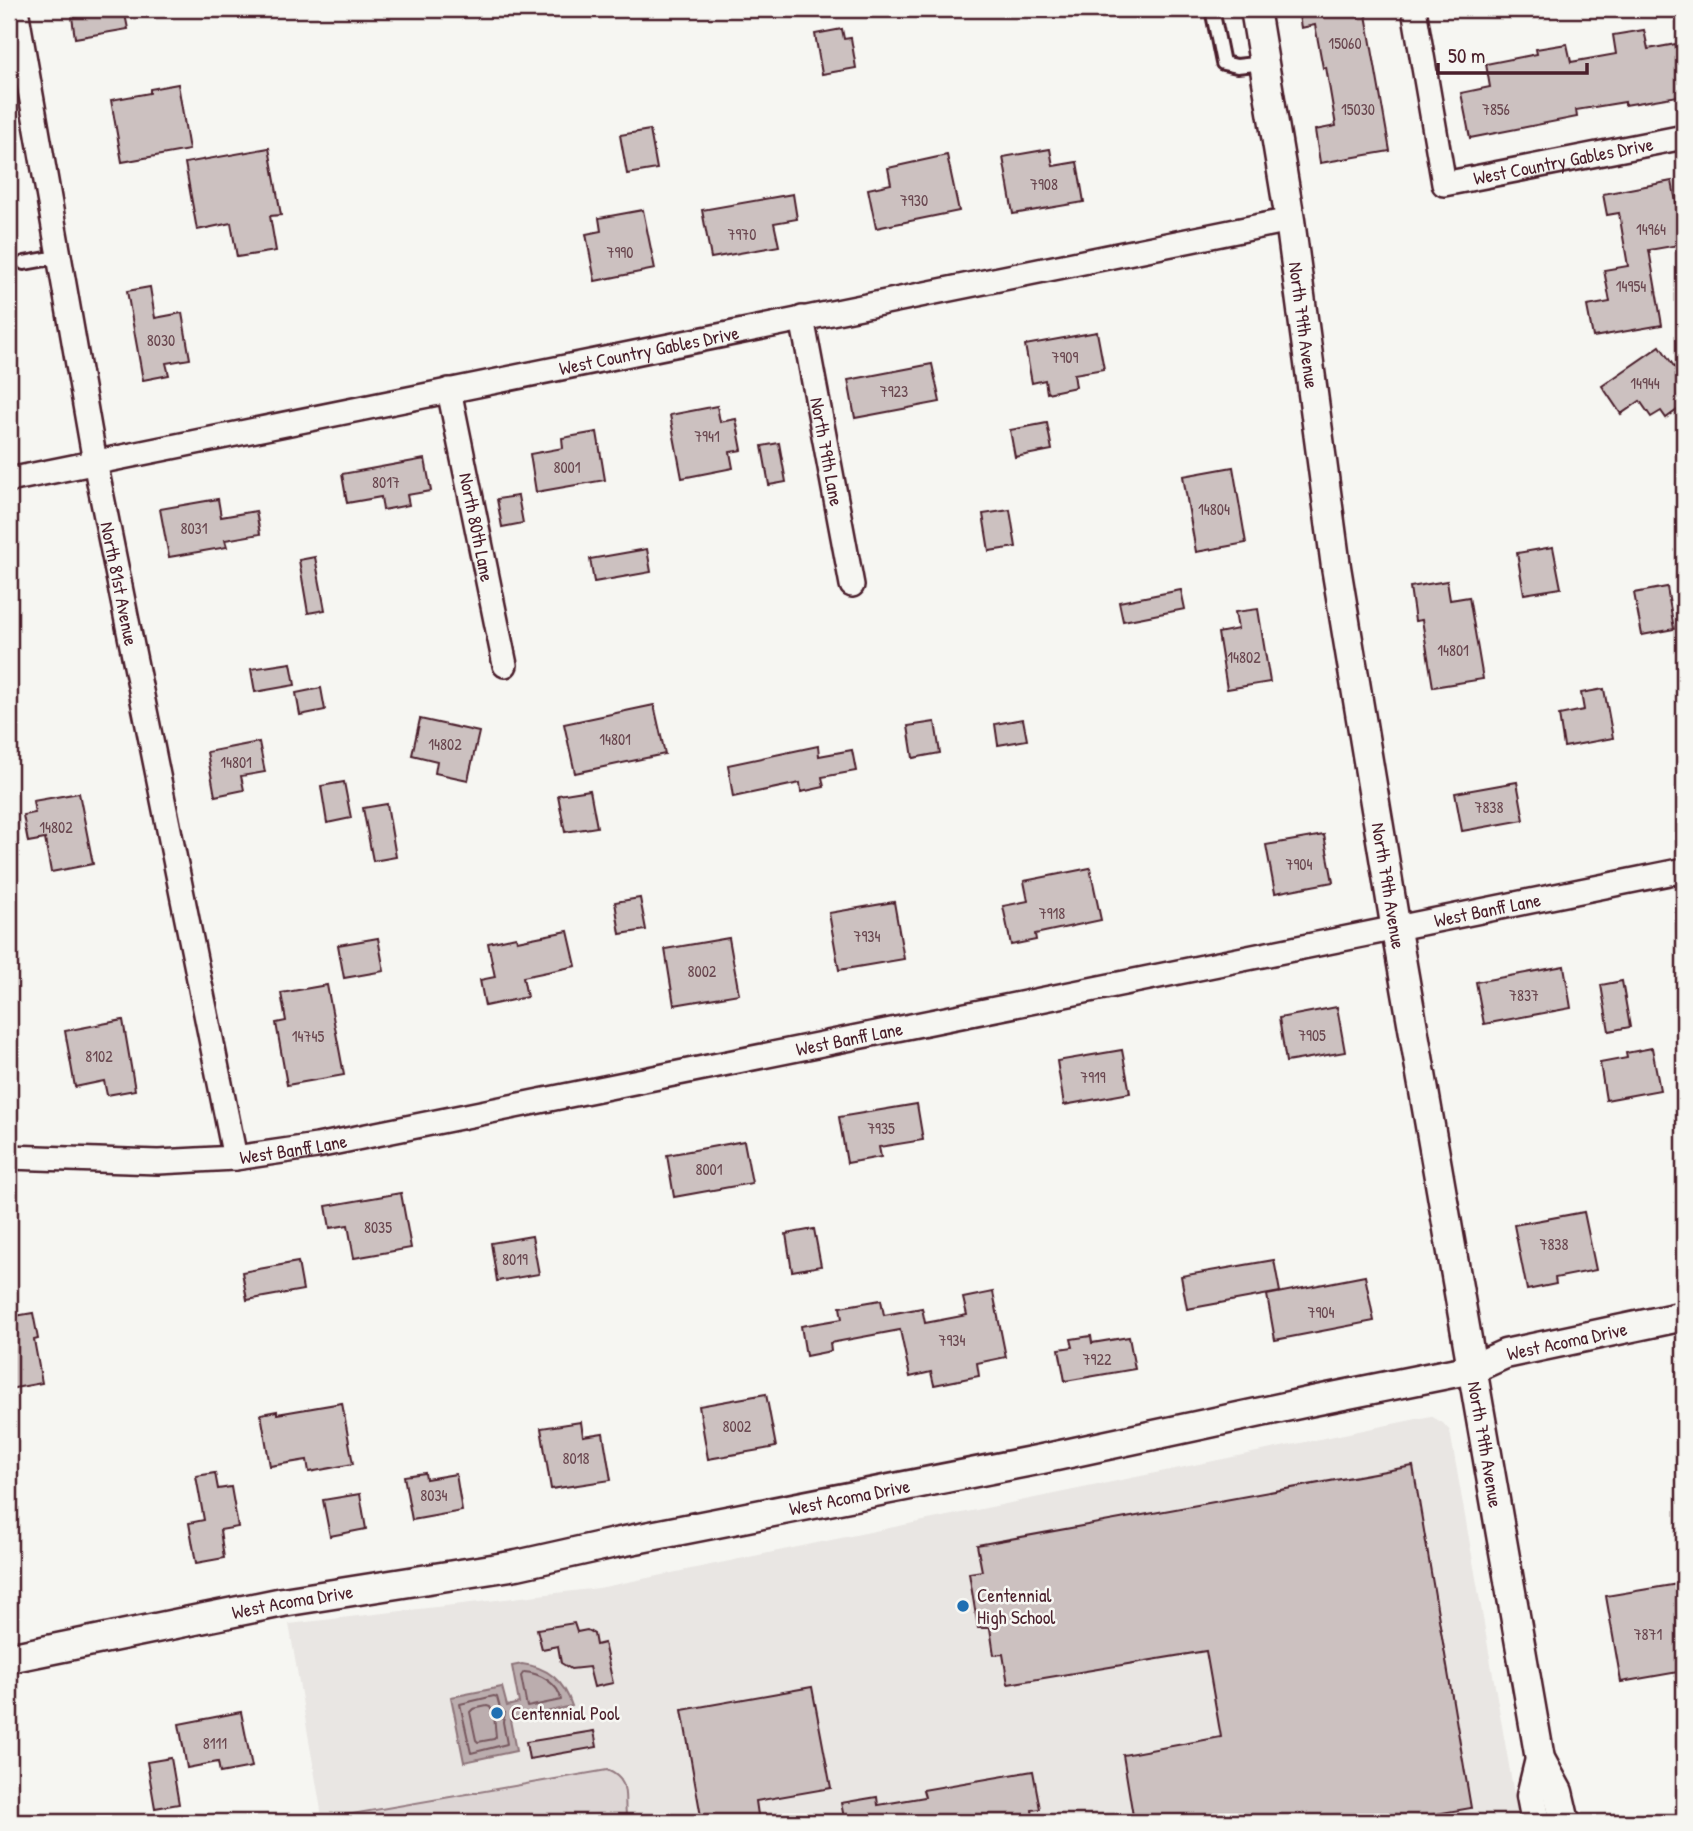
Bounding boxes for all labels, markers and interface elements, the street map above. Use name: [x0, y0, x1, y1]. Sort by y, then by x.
house number: 15060: [1328, 32, 1362, 54]
scale bar: [1438, 32, 1586, 76]
text: 50 m: [1448, 41, 1485, 70]
house number: 15030: [1341, 98, 1375, 120]
house number: 7856: [1482, 98, 1510, 120]
street label: West Country Gables Drive: [1471, 130, 1656, 191]
house number: 7908: [1030, 173, 1058, 195]
house number: 7930: [900, 189, 928, 211]
house number: 14964: [1636, 218, 1666, 240]
house number: 7970: [728, 223, 756, 245]
house number: 7990: [607, 241, 633, 263]
street label: North 79th Avenue: [1283, 260, 1325, 391]
house number: 14954: [1616, 275, 1646, 297]
street label: West Country Gables Drive: [557, 319, 741, 381]
house number: 8030: [147, 329, 175, 351]
house number: 7909: [1052, 346, 1079, 368]
house number: 14944: [1630, 372, 1660, 394]
house number: 7923: [880, 380, 908, 402]
street label: North 79th Lane: [804, 395, 850, 509]
house number: 7941: [694, 425, 720, 447]
house number: 8001: [553, 456, 581, 478]
house number: 8017: [372, 471, 400, 493]
street label: North 80th Lane: [453, 471, 501, 584]
house number: 14804: [1198, 498, 1230, 520]
house number: 8031: [180, 517, 208, 539]
street label: North 81st Avenue: [94, 520, 145, 648]
house number: 14801: [1437, 639, 1469, 661]
house number: 14802: [1227, 646, 1261, 668]
house number: 14801: [599, 728, 631, 750]
house number: 14802: [428, 733, 462, 755]
house number: 14801: [220, 751, 252, 773]
house number: 7838: [1475, 796, 1504, 818]
house number: 14802: [39, 816, 73, 838]
street label: North 79th Avenue: [1365, 821, 1412, 951]
house number: 7904: [1286, 853, 1312, 875]
street label: West Banff Lane: [1432, 886, 1543, 933]
house number: 7918: [1039, 902, 1065, 924]
house number: 7934: [854, 925, 880, 947]
house number: 8002: [688, 960, 717, 982]
house number: 7837: [1509, 984, 1539, 1006]
street label: West Banff Lane: [794, 1015, 905, 1062]
house number: 7905: [1298, 1024, 1326, 1046]
house number: 14745: [292, 1025, 324, 1047]
house number: 8102: [85, 1045, 113, 1067]
house number: 7919: [1080, 1066, 1106, 1088]
house number: 7935: [867, 1117, 895, 1139]
street label: West Banff Lane: [238, 1127, 349, 1170]
house number: 8001: [695, 1158, 723, 1180]
house number: 8035: [364, 1216, 392, 1238]
house number: 7838: [1540, 1233, 1569, 1255]
house number: 8019: [502, 1248, 528, 1270]
house number: 7904: [1308, 1301, 1334, 1323]
street label: West Acoma Drive: [1504, 1315, 1630, 1366]
house number: 7934: [939, 1329, 965, 1351]
house number: 7922: [1083, 1348, 1112, 1370]
street label: North 79th Avenue: [1462, 1379, 1509, 1510]
house number: 8002: [723, 1415, 752, 1437]
house number: 8018: [563, 1447, 589, 1469]
street label: West Acoma Drive: [787, 1472, 912, 1521]
house number: 8034: [420, 1484, 448, 1506]
street label: West Acoma Drive: [230, 1578, 355, 1625]
place label: Centennial High School: [977, 1582, 1056, 1630]
marker: Centennial High School: [955, 1598, 971, 1614]
house number: 7871: [1634, 1623, 1662, 1645]
place label: Centennial Pool: [511, 1700, 620, 1726]
marker: Centennial Pool: [489, 1705, 505, 1721]
house number: 8111: [203, 1732, 227, 1754]

